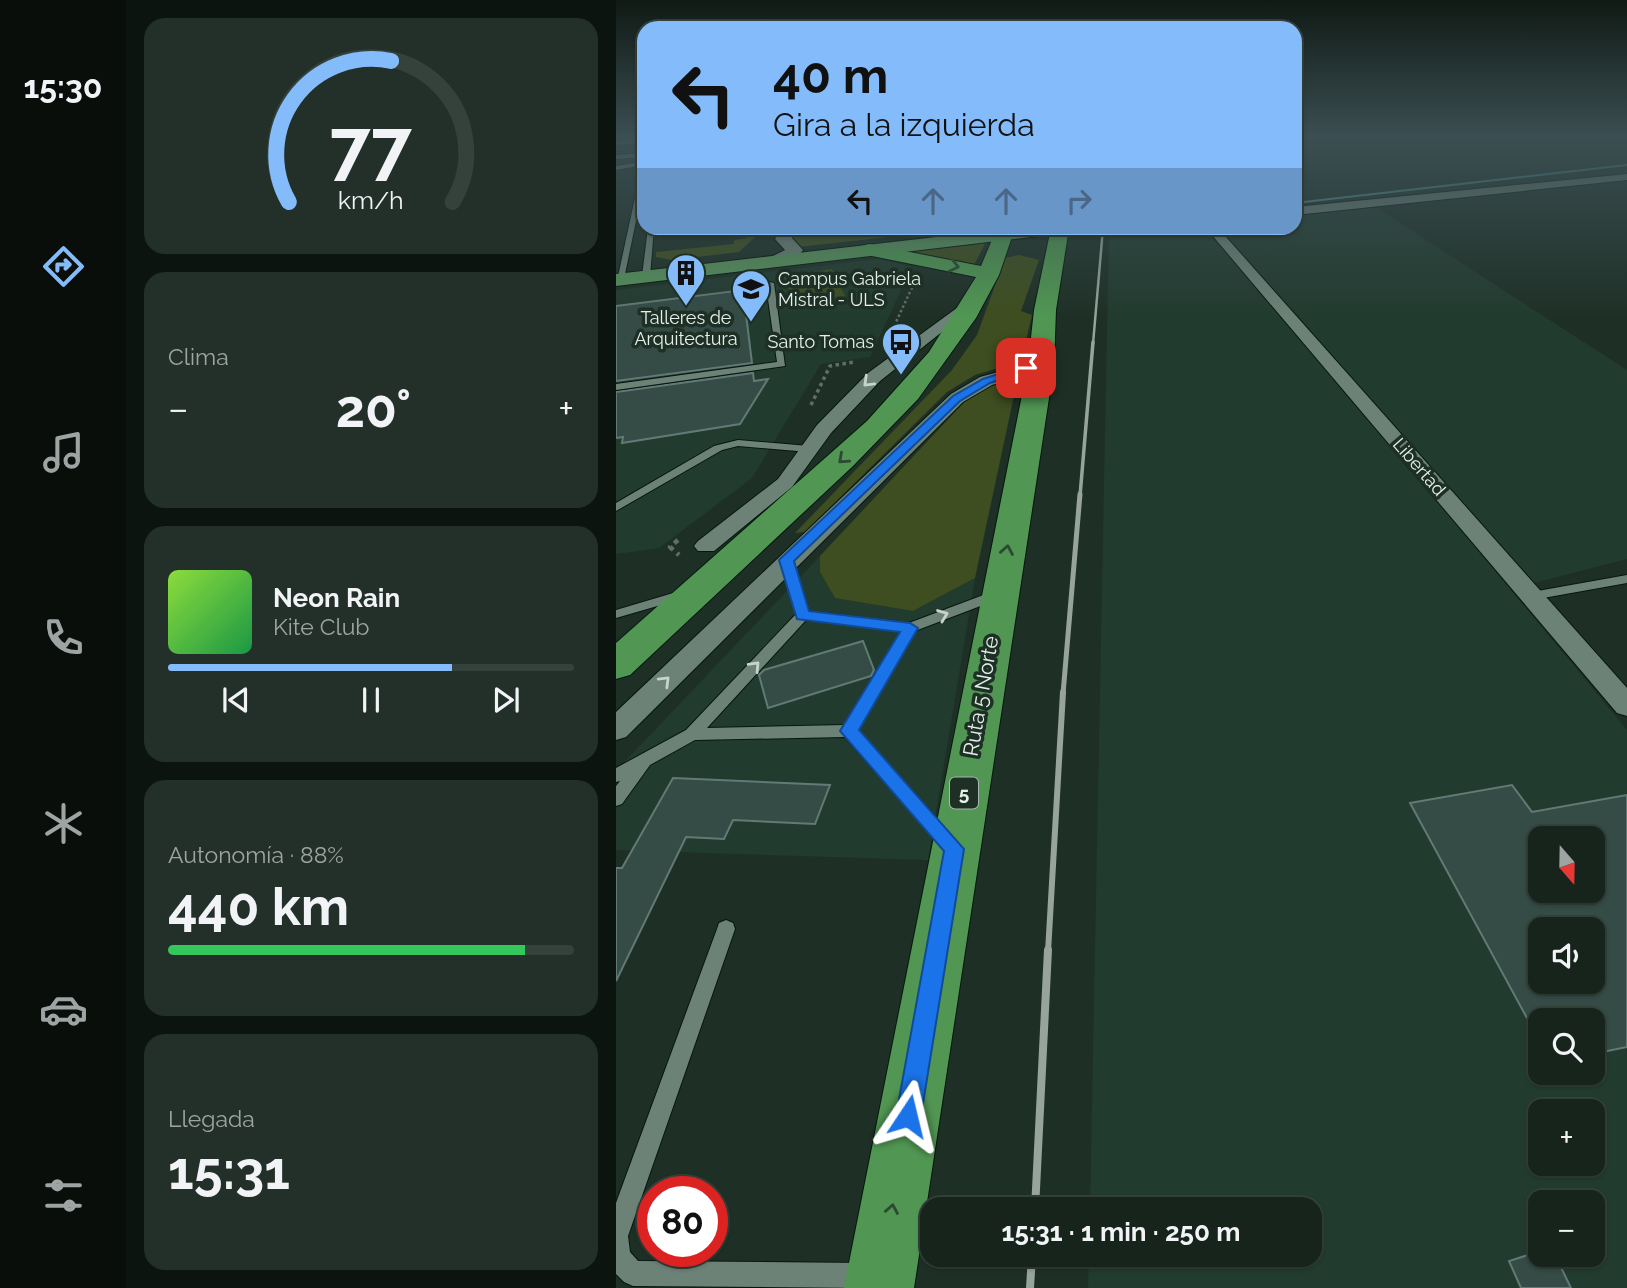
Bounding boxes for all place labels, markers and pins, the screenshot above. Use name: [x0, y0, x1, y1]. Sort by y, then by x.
building icon: Talleres de Arquitectura: [665, 252, 707, 307]
school or university icon: Campus Gabriela Mistral - ULS: [730, 268, 772, 323]
place label: Campus Gabriela Mistral - ULS: [778, 268, 921, 310]
place label: Talleres de Arquitectura: [634, 307, 738, 349]
bus stop icon: Santo Tomas: [880, 321, 922, 376]
place label: Santo Tomas: [767, 331, 874, 352]
pin: [996, 338, 1056, 398]

